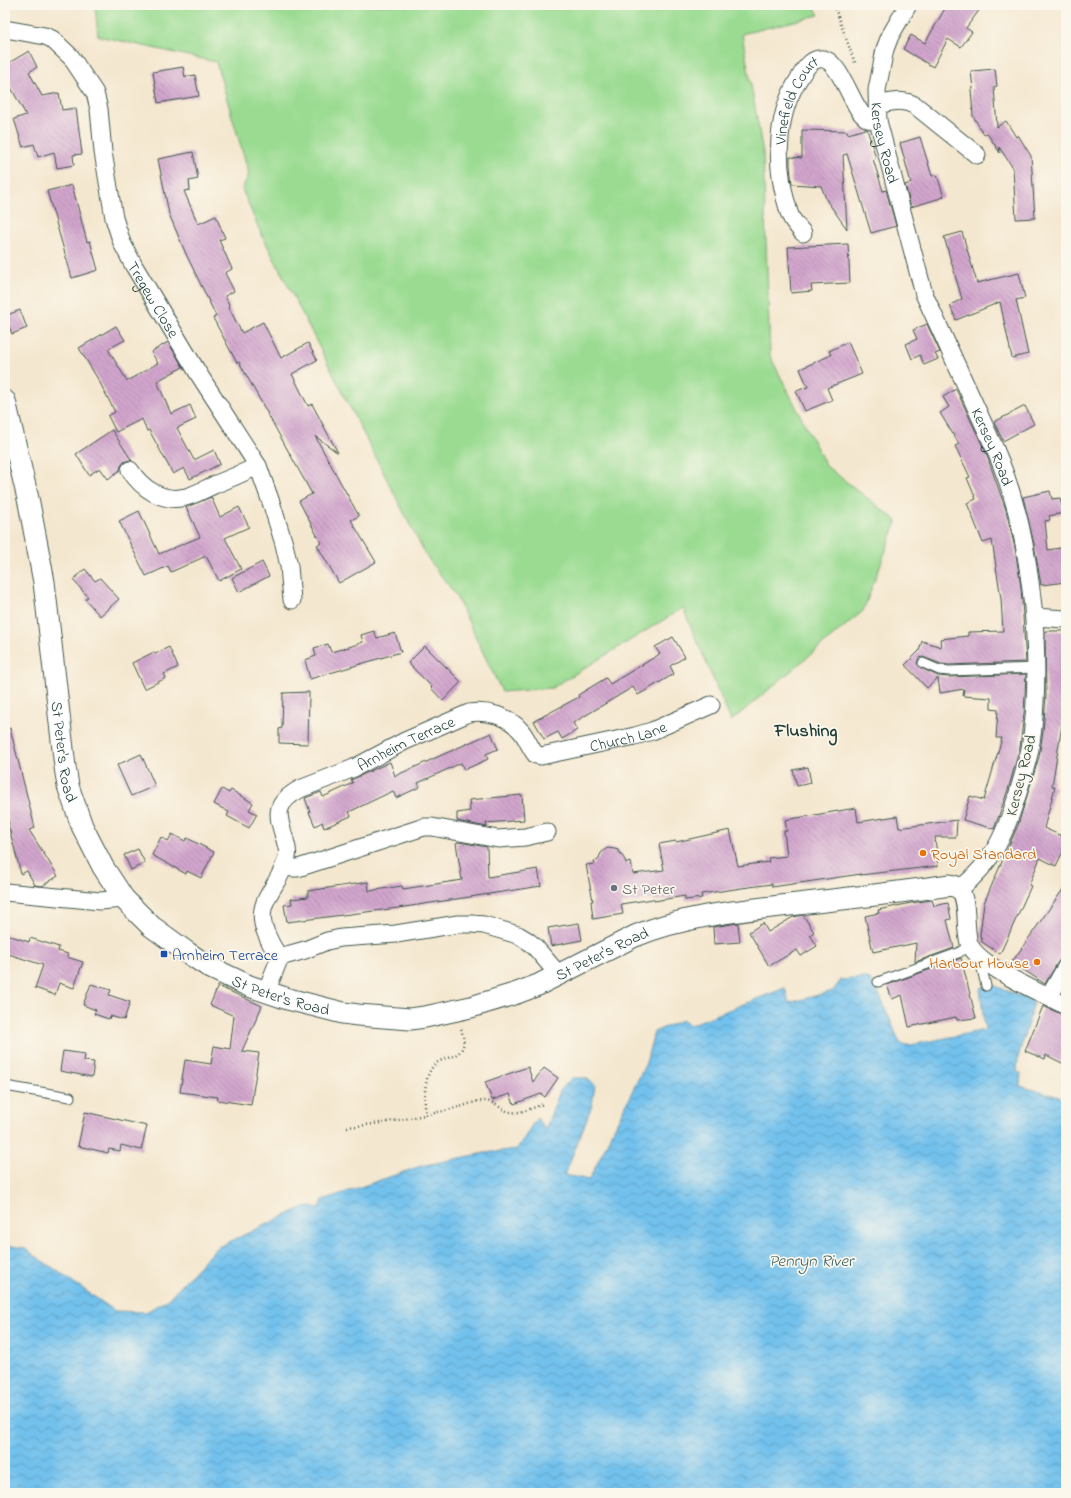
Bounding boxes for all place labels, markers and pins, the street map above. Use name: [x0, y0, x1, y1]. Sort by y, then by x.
place label: Royal Standard: [931, 843, 1036, 867]
marker: Royal Standard: [918, 848, 928, 858]
place label: St Peter: [622, 878, 675, 902]
marker: St Peter: [609, 883, 619, 893]
place label: Arnheim Terrace: [172, 944, 279, 968]
marker: Arnheim Terrace: [159, 949, 169, 959]
place label: Harbour House: [929, 952, 1030, 976]
marker: Harbour House: [1032, 957, 1042, 967]

